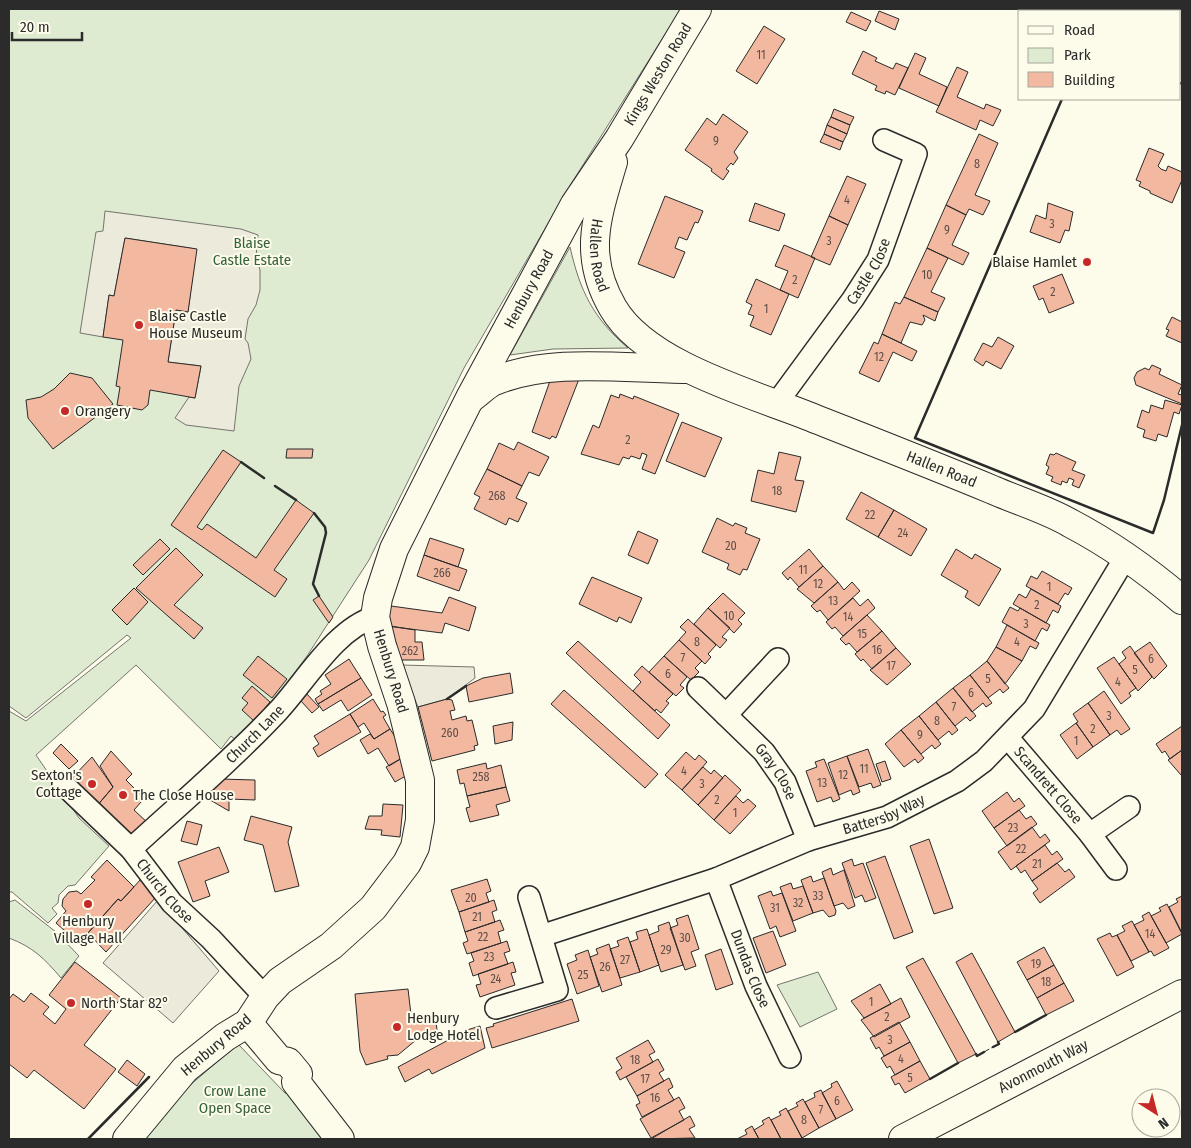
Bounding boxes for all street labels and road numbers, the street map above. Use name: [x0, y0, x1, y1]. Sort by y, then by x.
street label: Kings Weston Road: [620, 20, 696, 129]
street label: Hallen Road: [586, 217, 613, 295]
street label: Castle Close: [843, 236, 894, 308]
street label: Henbury Road: [500, 247, 557, 332]
street label: Hallen Road: [904, 447, 979, 491]
street label: Henbury Road: [370, 627, 412, 715]
street label: Church Lane: [222, 701, 288, 767]
street label: Gray Close: [751, 739, 800, 802]
street label: Scandrett Close: [1010, 743, 1086, 827]
street label: Battersby Way: [841, 790, 928, 838]
street label: Church Close: [133, 855, 197, 927]
street label: Dundas Close: [727, 927, 774, 1011]
street label: Henbury Road: [177, 1010, 255, 1080]
street label: Avonmouth Way: [995, 1035, 1091, 1097]

